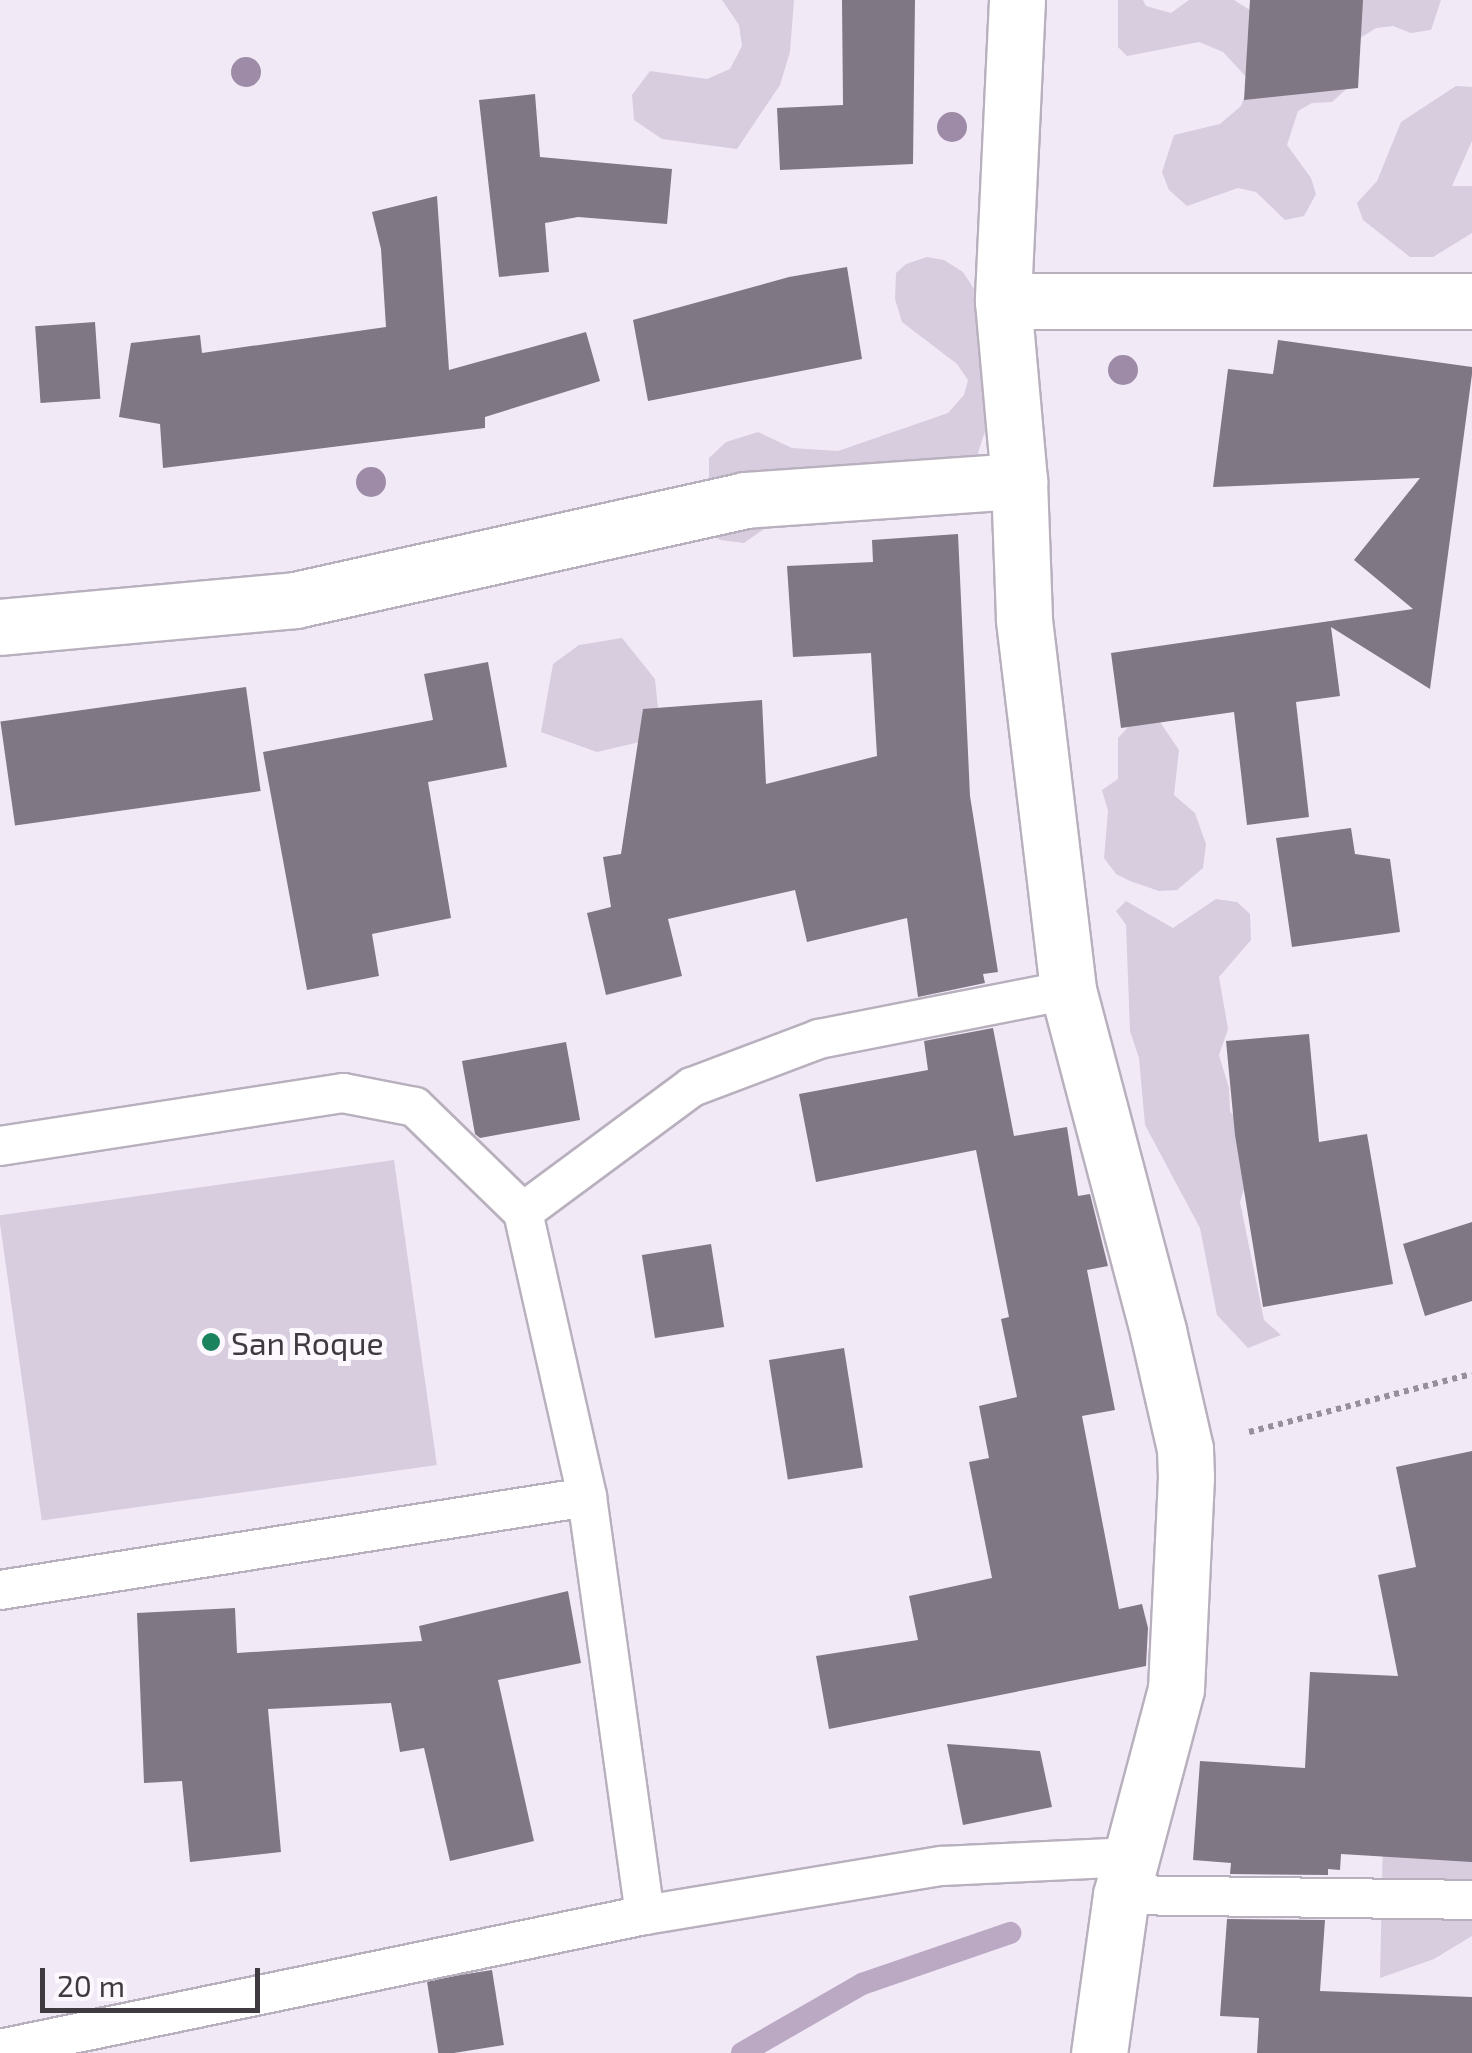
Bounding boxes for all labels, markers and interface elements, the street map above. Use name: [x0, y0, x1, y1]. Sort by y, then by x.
place label: San Roque: [231, 1323, 384, 1361]
marker: San Roque: [200, 1331, 222, 1353]
scale bar: [45, 1948, 265, 2010]
text: 20 m: [57, 1967, 125, 2003]

